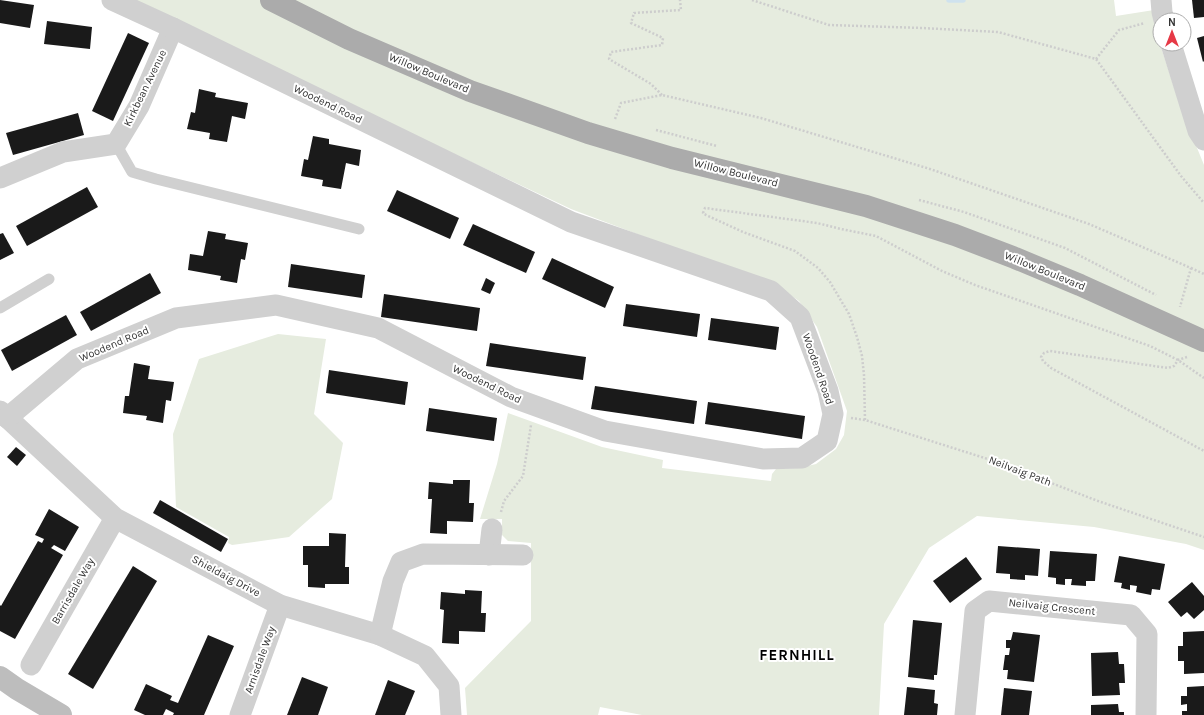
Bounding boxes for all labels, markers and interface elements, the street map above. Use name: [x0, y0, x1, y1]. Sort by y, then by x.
north arrow: [1152, 12, 1192, 52]
text: N: [1168, 16, 1176, 29]
street label: Kirkbean Avenue: [121, 47, 169, 129]
street label: Willow Boulevard: [387, 50, 471, 96]
street label: Woodend Road: [292, 82, 364, 126]
street label: Willow Boulevard: [693, 156, 779, 190]
street label: Willow Boulevard: [1003, 249, 1087, 293]
street label: Woodend Road: [77, 323, 151, 365]
street label: Woodend Road: [800, 332, 836, 406]
street label: Woodend Road: [451, 362, 523, 406]
street label: Neilvaig Path: [987, 453, 1053, 489]
street label: Shieldaig Drive: [190, 552, 263, 600]
street label: Barrisdale Way: [49, 555, 97, 627]
street label: Neilvaig Crescent: [1008, 596, 1096, 618]
street label: Arnisdale Way: [242, 625, 278, 695]
district label: FERNHILL: [759, 646, 835, 664]

